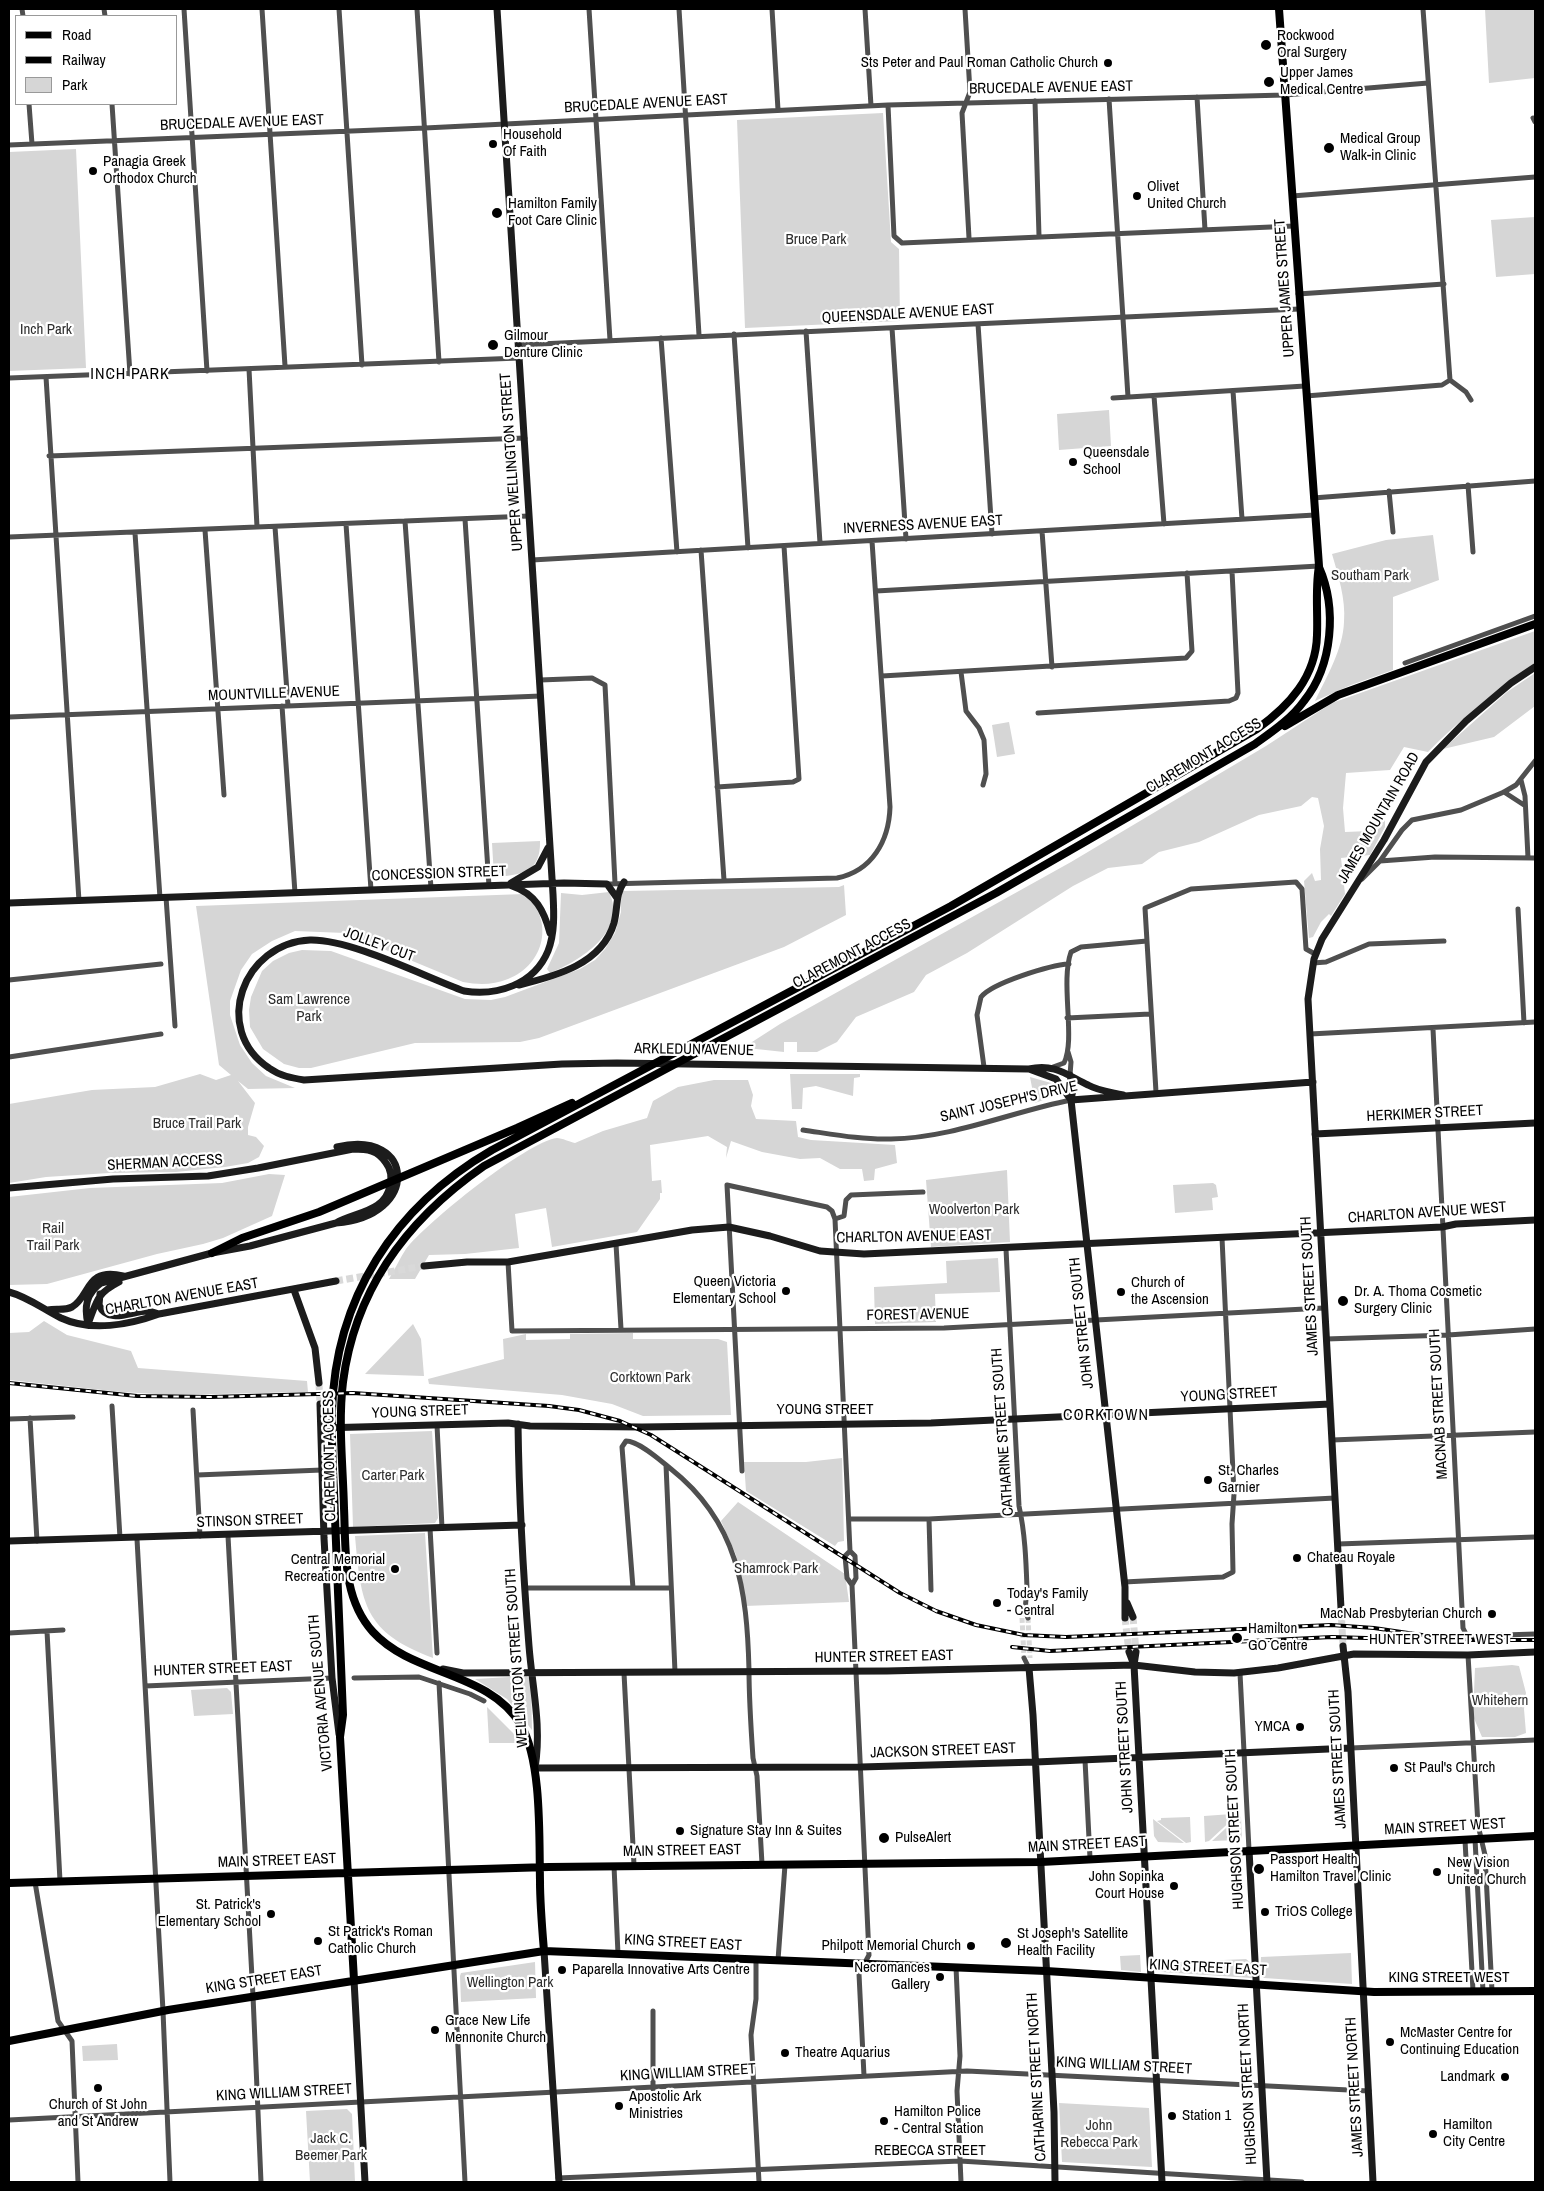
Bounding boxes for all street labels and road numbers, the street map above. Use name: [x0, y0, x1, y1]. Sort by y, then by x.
street label: BRUCEDALE AVENUE EAST: [969, 78, 1133, 98]
street label: BRUCEDALE AVENUE EAST: [564, 91, 728, 117]
street label: BRUCEDALE AVENUE EAST: [160, 111, 324, 135]
street label: UPPER JAMES STREET: [1271, 218, 1299, 358]
street label: QUEENSDALE AVENUE EAST: [821, 300, 995, 328]
street label: UPPER WELLINGTON STREET: [497, 372, 527, 552]
street label: INVERNESS AVENUE EAST: [843, 512, 1003, 538]
street label: MOUNTVILLE AVENUE: [208, 683, 340, 705]
street label: CLAREMONT ACCESS: [1143, 714, 1265, 798]
street label: JAMES MOUNTAIN ROAD: [1334, 749, 1424, 887]
street label: CONCESSION STREET: [371, 863, 507, 885]
street label: CLAREMONT ACCESS: [790, 915, 914, 993]
street label: JOLLEY CUT: [341, 924, 417, 966]
street label: ARKLEDUN AVENUE: [634, 1040, 754, 1060]
street label: SAINT JOSEPH'S DRIVE: [939, 1077, 1079, 1127]
street label: HERKIMER STREET: [1366, 1102, 1484, 1126]
street label: SHERMAN ACCESS: [107, 1151, 223, 1175]
street label: CHARLTON AVENUE WEST: [1347, 1198, 1507, 1228]
street label: JAMES STREET SOUTH: [1297, 1216, 1323, 1356]
street label: CHARLTON AVENUE EAST: [836, 1227, 992, 1247]
street label: JOHN STREET SOUTH: [1066, 1256, 1098, 1390]
street label: CHARLTON AVENUE EAST: [104, 1275, 260, 1319]
street label: FOREST AVENUE: [866, 1305, 970, 1325]
street label: MACNAB STREET SOUTH: [1426, 1328, 1452, 1480]
street label: CATHARINE STREET SOUTH: [988, 1347, 1018, 1517]
street label: YOUNG STREET: [1180, 1383, 1278, 1407]
street label: CLAREMONT ACCESS: [320, 1390, 340, 1522]
street label: YOUNG STREET: [371, 1401, 469, 1423]
street label: YOUNG STREET: [776, 1401, 874, 1419]
street label: STINSON STREET: [196, 1510, 304, 1532]
street label: WELLINGTON STREET SOUTH: [502, 1568, 532, 1748]
street label: VICTORIA AVENUE SOUTH: [305, 1614, 337, 1772]
street label: HUNTER STREET WEST: [1369, 1631, 1511, 1649]
street label: HUNTER STREET EAST: [814, 1647, 954, 1667]
street label: HUNTER STREET EAST: [153, 1658, 293, 1680]
street label: JOHN STREET SOUTH: [1113, 1681, 1137, 1813]
street label: JAMES STREET SOUTH: [1325, 1689, 1351, 1829]
street label: JACKSON STREET EAST: [870, 1739, 1016, 1763]
street label: HUGHSON STREET SOUTH: [1222, 1748, 1248, 1910]
street label: MAIN STREET WEST: [1384, 1815, 1506, 1839]
street label: MAIN STREET EAST: [1027, 1833, 1147, 1857]
street label: MAIN STREET EAST: [623, 1841, 741, 1861]
street label: MAIN STREET EAST: [218, 1850, 336, 1872]
street label: KING STREET EAST: [624, 1931, 742, 1955]
street label: KING STREET EAST: [1149, 1956, 1267, 1980]
street label: KING STREET EAST: [205, 1962, 323, 1998]
street label: KING STREET WEST: [1389, 1969, 1509, 1987]
street label: CATHARINE STREET NORTH: [1024, 1992, 1050, 2162]
street label: HUGHSON STREET NORTH: [1235, 2003, 1261, 2165]
street label: JAMES STREET NORTH: [1342, 2017, 1368, 2157]
street label: KING WILLIAM STREET: [1056, 2053, 1192, 2079]
street label: KING WILLIAM STREET: [620, 2060, 756, 2086]
street label: KING WILLIAM STREET: [216, 2080, 352, 2106]
street label: REBECCA STREET: [874, 2142, 986, 2160]

